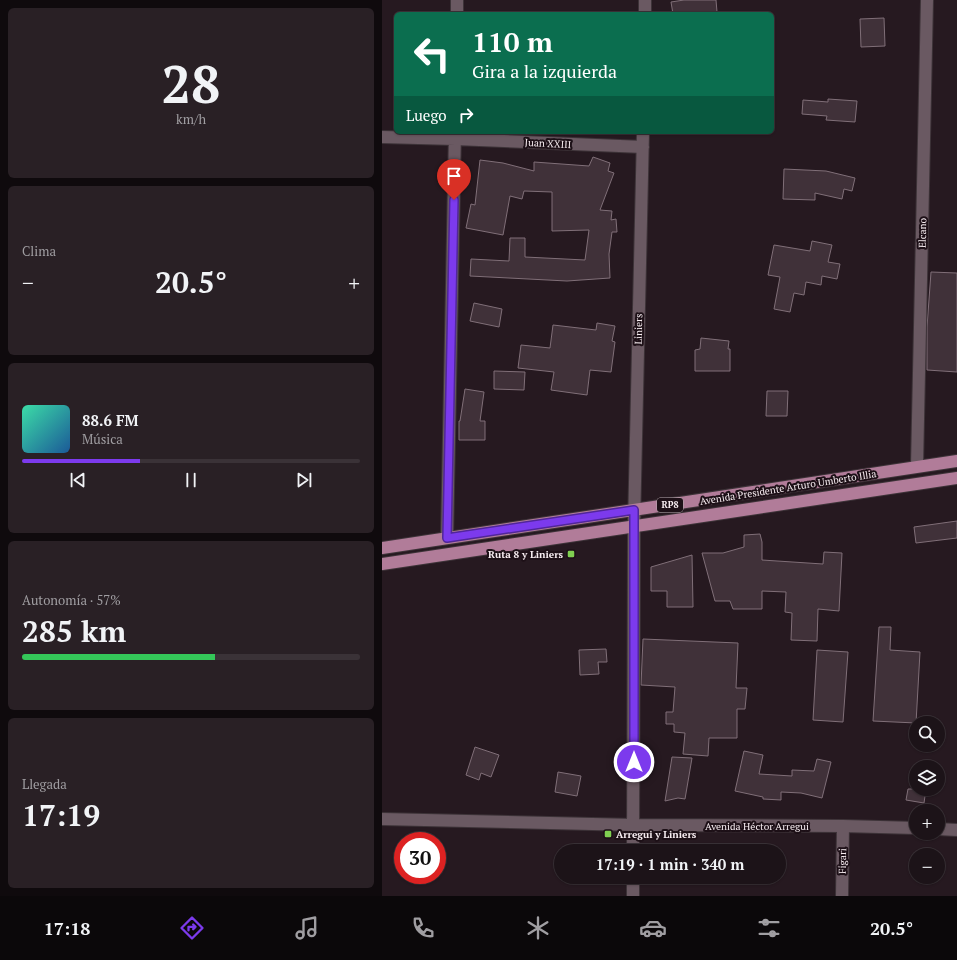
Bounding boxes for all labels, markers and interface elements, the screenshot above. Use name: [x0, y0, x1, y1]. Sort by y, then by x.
text: 110 m: [472, 23, 553, 60]
icon: left: [406, 28, 458, 80]
text: 28: [162, 49, 220, 118]
text: Gira a la izquierda: [472, 59, 617, 83]
icon: right: [455, 104, 477, 126]
text: Luego: [406, 105, 447, 125]
text: km/h: [176, 110, 206, 128]
street label: Juan XXIII: [524, 136, 572, 151]
pin: [437, 159, 471, 200]
icon: arrive: [443, 165, 465, 187]
street label: Elcano: [916, 217, 929, 248]
text: Clima: [22, 242, 56, 260]
text: 20.5°: [155, 262, 227, 302]
text: −: [22, 268, 34, 297]
text: +: [348, 268, 360, 297]
street label: Liniers: [632, 314, 645, 344]
text: 88.6 FM: [82, 410, 139, 430]
text: Música: [82, 430, 123, 448]
street label: Avenida Presidente Arturo Umberto Illia: [699, 467, 877, 508]
icon: previous: [67, 469, 89, 491]
icon: pause: [180, 469, 202, 491]
icon: next: [293, 469, 315, 491]
road number: RP8: [657, 498, 683, 512]
place label: Ruta 8 y Liniers: [488, 548, 563, 561]
marker: Ruta 8 y Liniers: [566, 549, 576, 559]
text: Autonomía · 57%: [22, 591, 121, 609]
text: 285 km: [22, 611, 126, 651]
map controls: [909, 716, 945, 884]
button: search: [909, 716, 945, 752]
position arrow: [613, 741, 655, 783]
button: layers: [909, 760, 945, 796]
text: Llegada: [22, 775, 67, 793]
text: 17:19: [22, 795, 100, 835]
button: +: [909, 804, 945, 840]
street label: Avenida Héctor Arregui: [705, 820, 809, 833]
place label: Arregui y Liniers: [616, 828, 697, 841]
marker: Arregui y Liniers: [603, 829, 613, 839]
speed limit sign: 30: [394, 832, 446, 884]
street label: Figari: [836, 848, 849, 874]
button: −: [909, 848, 945, 884]
text: 17:19 · 1 min · 340 m: [596, 854, 744, 874]
icon: directions: [178, 914, 206, 942]
icon: music: [293, 914, 321, 942]
icon: phone: [409, 914, 437, 942]
icon: climate: [524, 914, 552, 942]
icon: car: [639, 914, 667, 942]
icon: filters: [755, 914, 783, 942]
text: 17:18: [44, 916, 91, 940]
text: 20.5°: [870, 916, 913, 940]

